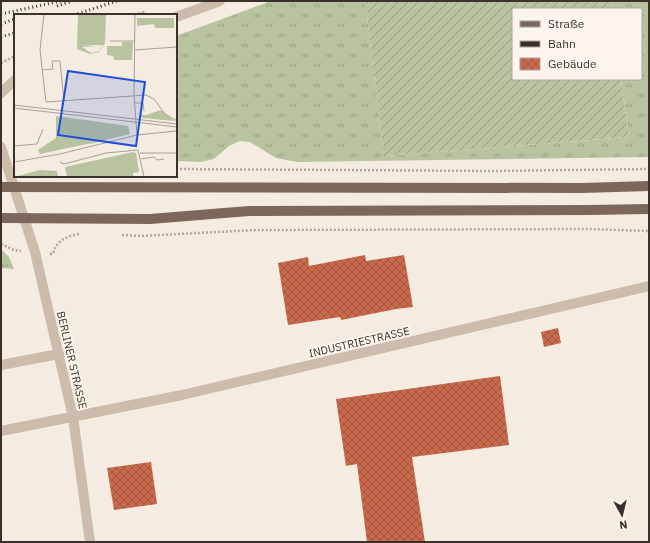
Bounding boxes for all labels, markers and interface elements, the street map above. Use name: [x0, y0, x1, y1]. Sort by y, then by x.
legend: [512, 8, 642, 80]
inset map: [14, 14, 177, 177]
text: Straße: [548, 16, 585, 31]
text: Bahn: [548, 36, 576, 51]
text: Gebäude: [548, 56, 597, 71]
street label: BERLINER STRASSE: [54, 310, 90, 410]
street label: INDUSTRIESTRASSE: [307, 324, 411, 360]
north arrow: [602, 495, 642, 535]
text: N: [618, 517, 628, 532]

